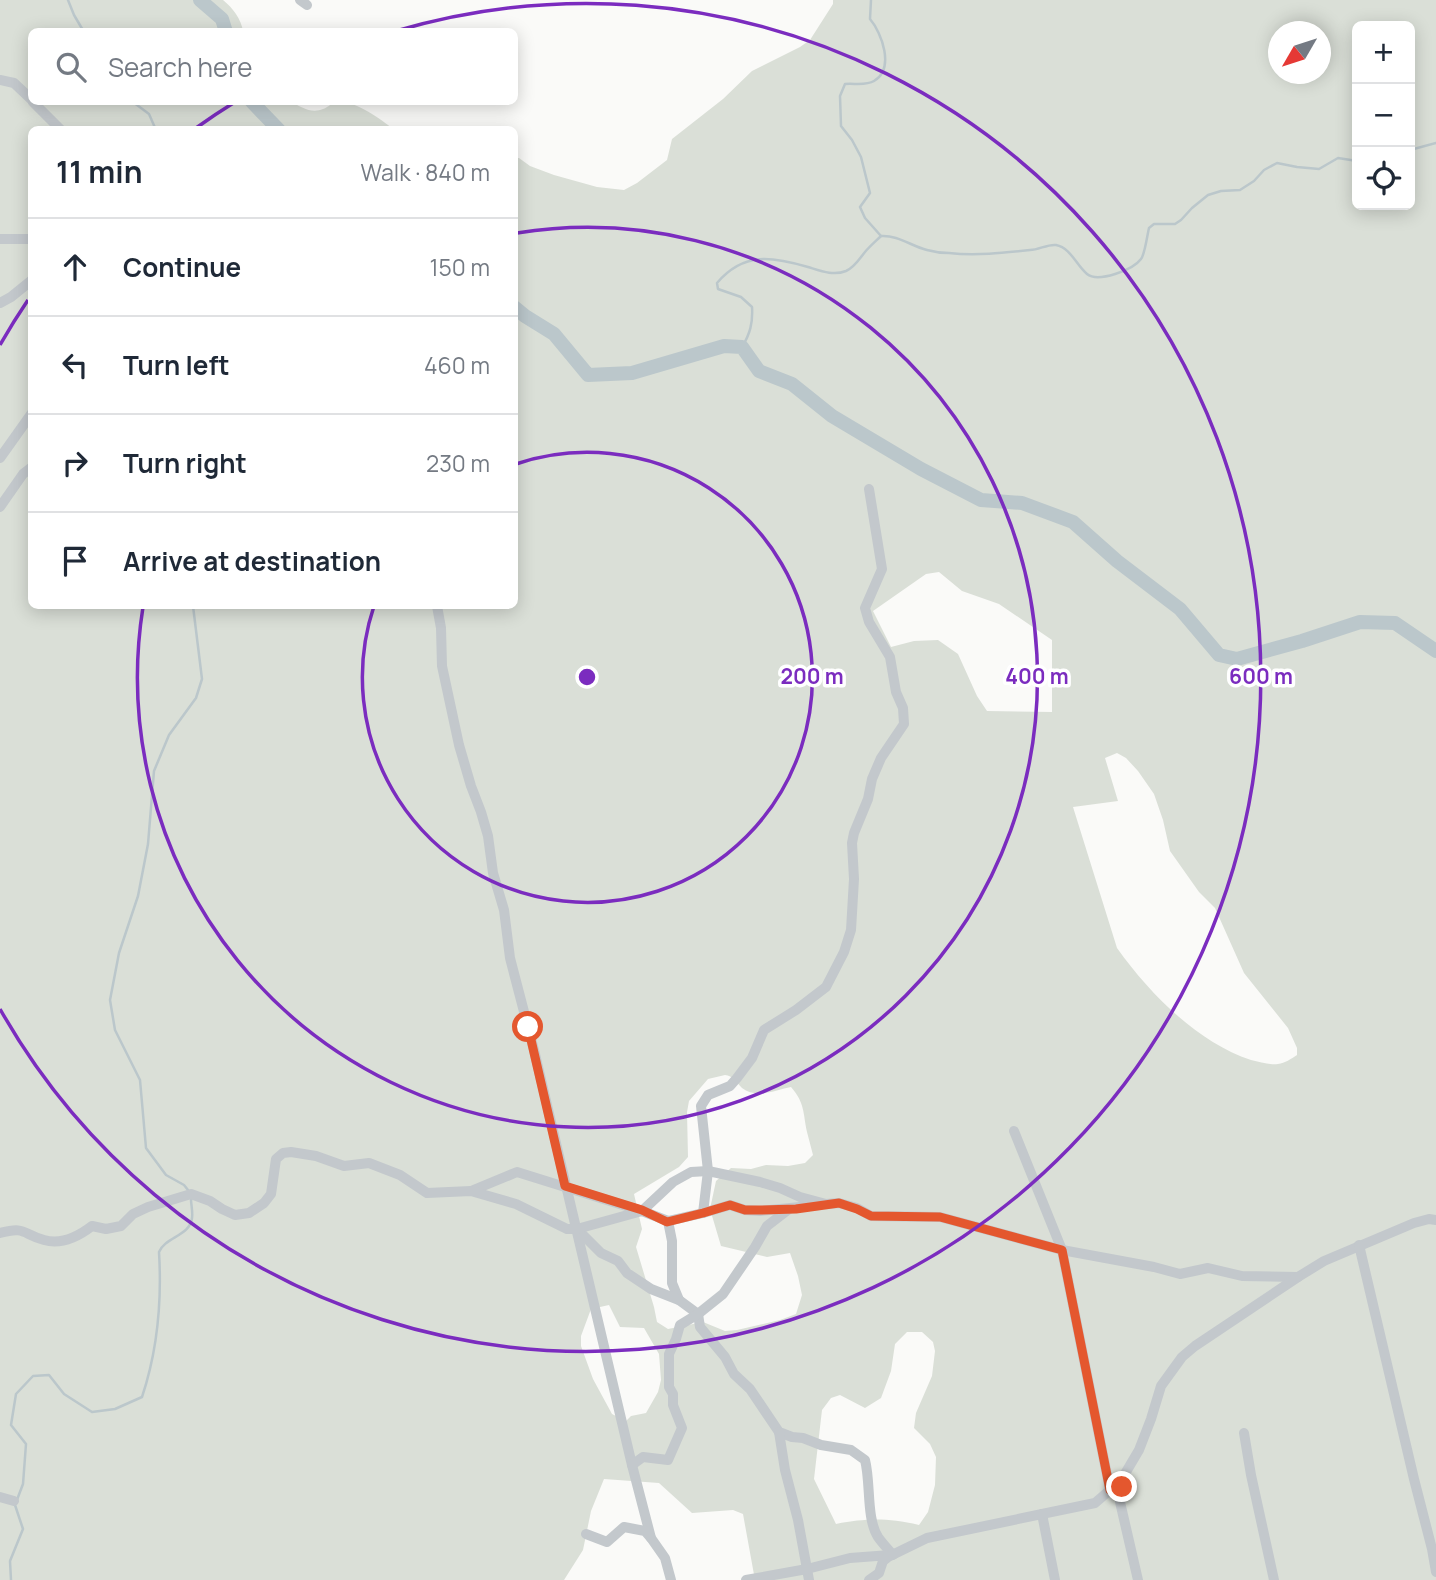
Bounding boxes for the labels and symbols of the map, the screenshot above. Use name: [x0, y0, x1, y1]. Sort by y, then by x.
north arrow: [1268, 21, 1331, 84]
text: 200 m: [780, 662, 844, 690]
text: 400 m: [1005, 662, 1069, 690]
text: 600 m: [1229, 662, 1293, 690]
centre of rings: [575, 665, 599, 689]
route start: [512, 1011, 543, 1042]
route end: [1106, 1471, 1137, 1502]

